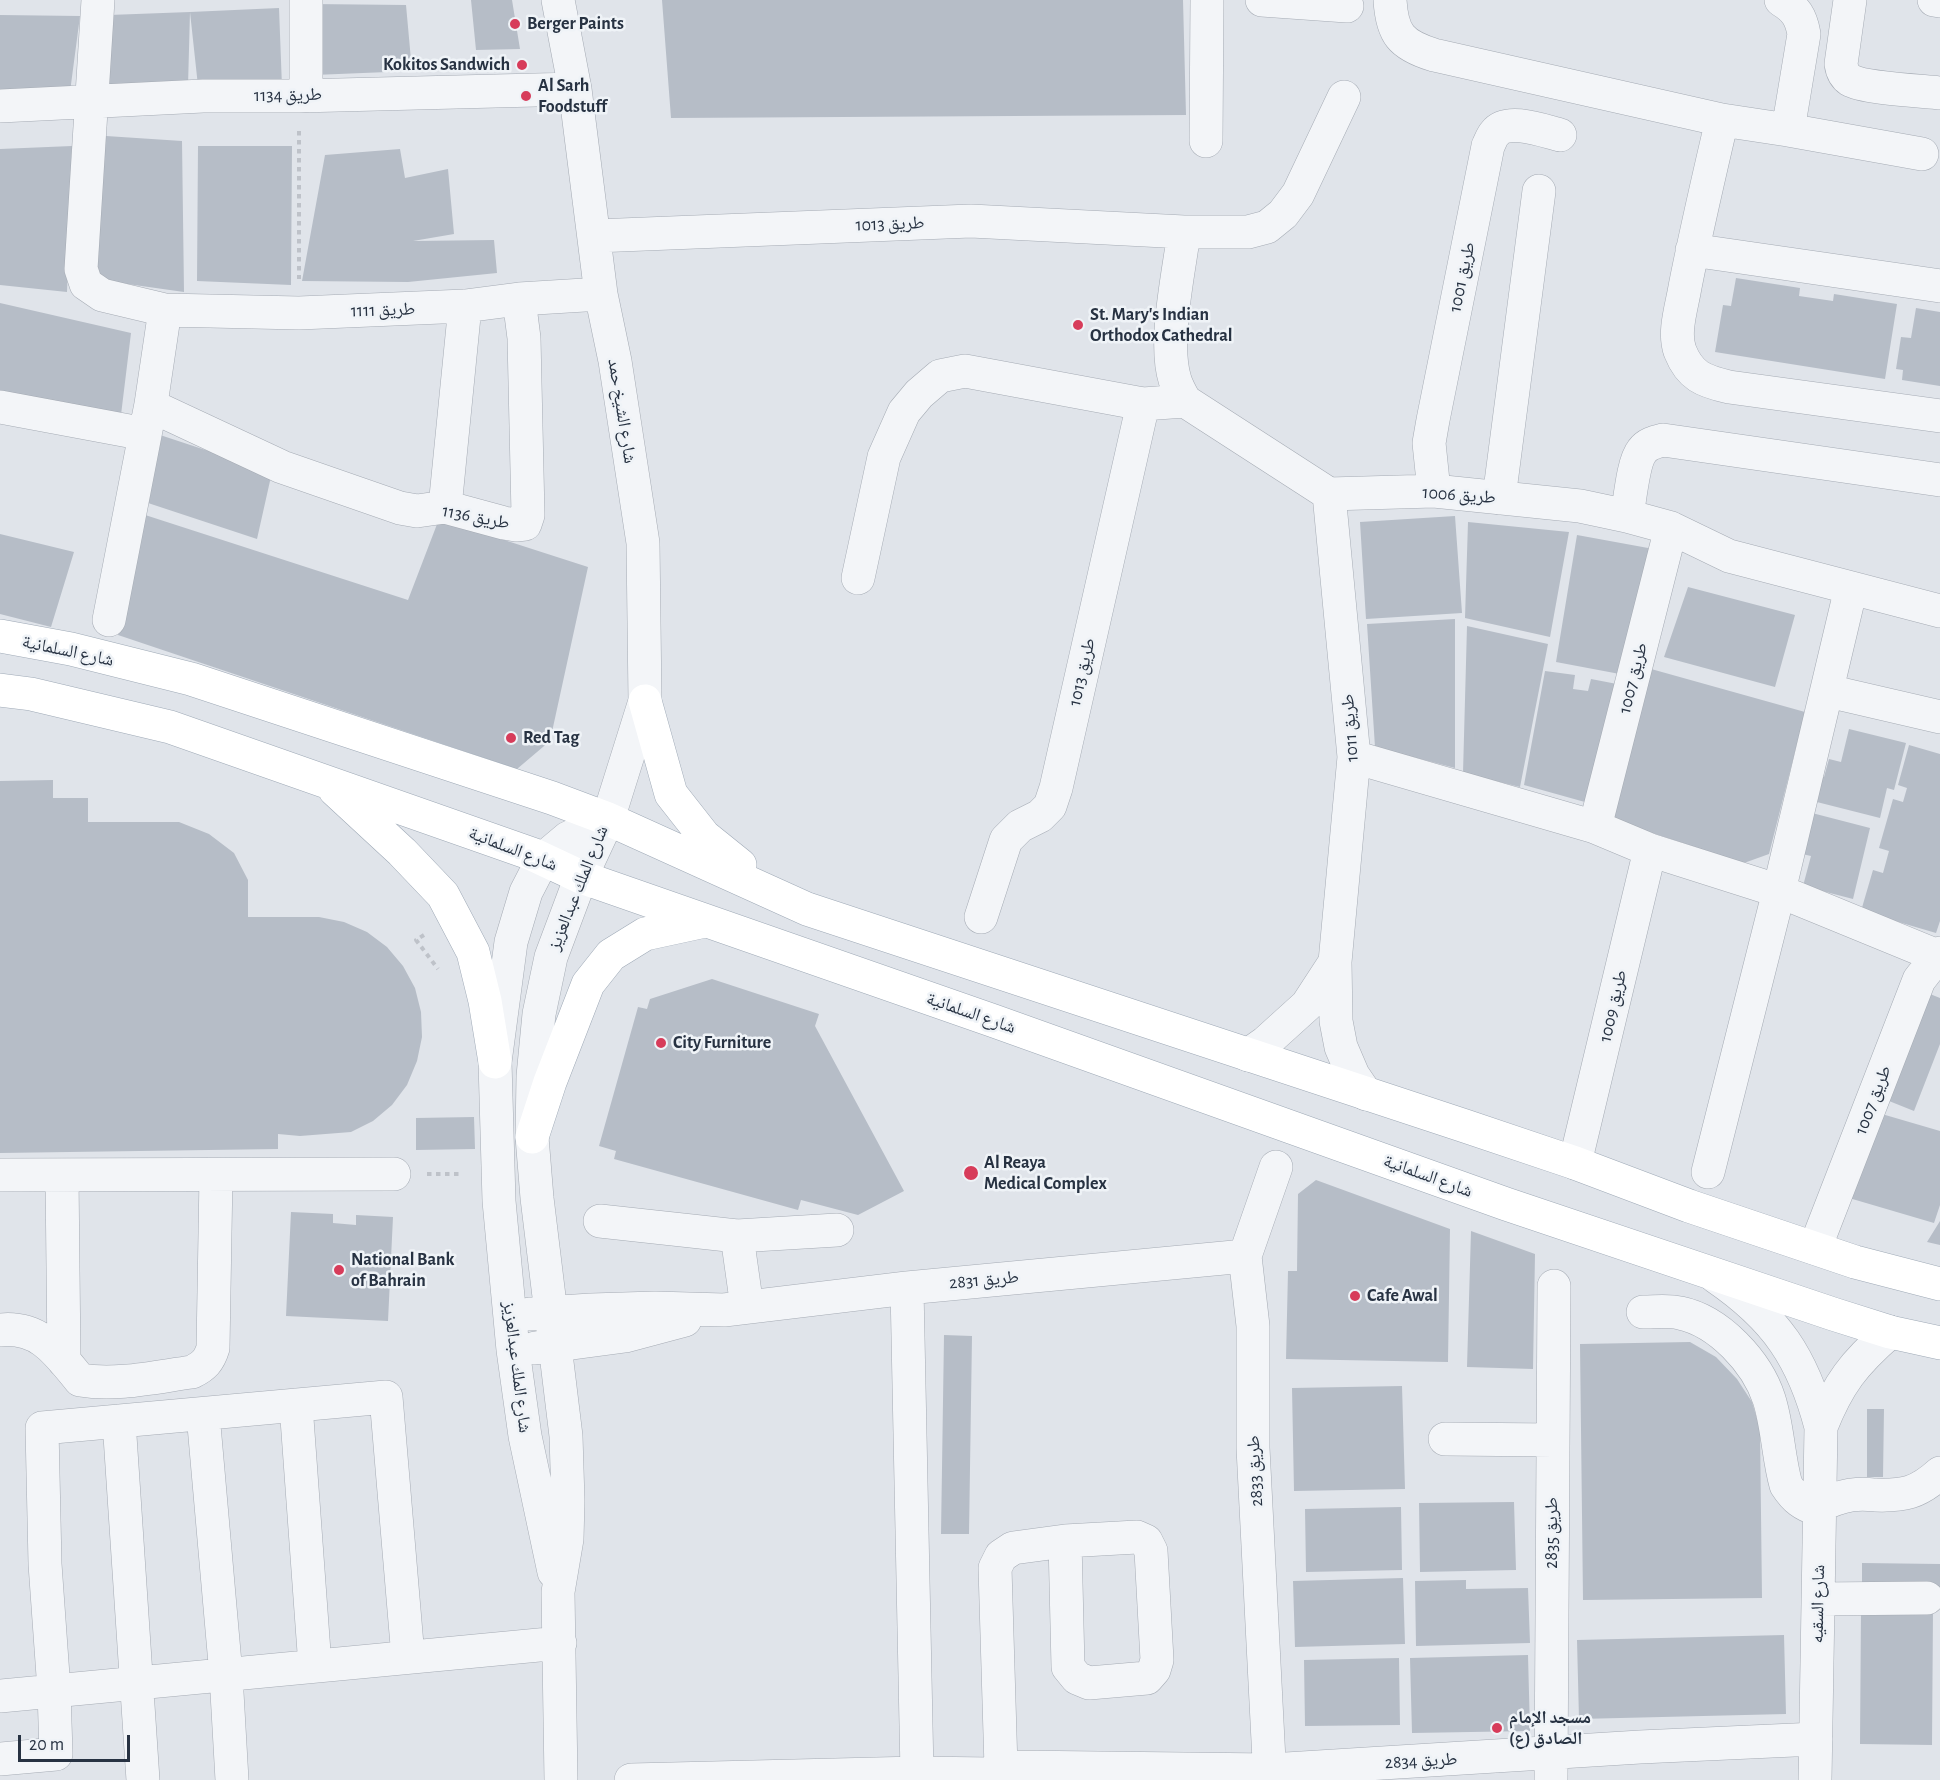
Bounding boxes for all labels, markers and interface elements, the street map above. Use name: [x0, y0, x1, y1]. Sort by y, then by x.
place label: Berger Paints: [527, 13, 624, 35]
marker: Berger Paints: [508, 17, 522, 31]
place label: Kokitos Sandwich: [383, 54, 510, 76]
marker: Kokitos Sandwich: [515, 58, 529, 72]
place label: Al Sarh Foodstuff: [538, 75, 607, 118]
street label: طريق 1134: [254, 84, 322, 106]
marker: Al Sarh Foodstuff: [519, 89, 533, 103]
street label: طريق 1013: [855, 212, 925, 236]
street label: طريق 1001: [1444, 240, 1480, 314]
street label: طريق 1111: [350, 298, 416, 322]
place label: St. Mary's Indian Orthodox Cathedral: [1090, 304, 1233, 346]
marker: St. Mary's Indian Orthodox Cathedral: [1071, 318, 1085, 332]
street label: شارع الشيخ حمد: [603, 357, 641, 465]
street label: طريق 1006: [1422, 482, 1496, 508]
street label: طريق 1136: [441, 500, 511, 534]
street label: شارع السلمانية: [20, 631, 116, 671]
street label: طريق 1013: [1064, 636, 1100, 708]
street label: طريق 1007: [1614, 640, 1652, 716]
street label: طريق 1011: [1337, 693, 1363, 763]
place label: Red Tag: [523, 727, 579, 749]
marker: Red Tag: [504, 731, 518, 745]
street label: شارع السلمانية: [466, 822, 560, 876]
street label: شارع الملك عبدالعزيز: [543, 823, 613, 953]
street label: طريق 1009: [1594, 968, 1632, 1044]
street label: شارع السلمانية: [923, 988, 1019, 1038]
place label: City Furniture: [673, 1032, 771, 1054]
marker: City Furniture: [654, 1036, 668, 1050]
street label: طريق 1007: [1850, 1062, 1896, 1138]
street label: شارع السلمانية: [1381, 1150, 1475, 1202]
place label: Al Reaya Medical Complex: [984, 1152, 1107, 1194]
marker: Al Reaya Medical Complex: [962, 1164, 980, 1182]
place label: National Bank of Bahrain: [351, 1249, 454, 1292]
marker: National Bank of Bahrain: [332, 1263, 346, 1277]
street label: طريق 2831: [948, 1266, 1020, 1294]
place label: Cafe Awal: [1367, 1285, 1438, 1307]
marker: Cafe Awal: [1348, 1289, 1362, 1303]
street label: شارع الملك عبدالعزيز: [498, 1300, 536, 1434]
street label: طريق 2833: [1242, 1435, 1268, 1507]
street label: طريق 2835: [1541, 1497, 1563, 1569]
street label: شارع السقيه: [1807, 1564, 1829, 1644]
place label: مسجد الإمام الصادق (ع): [1509, 1707, 1591, 1750]
marker: مسجد الإمام الصادق (ع): [1490, 1721, 1504, 1735]
scale bar: [21, 1723, 134, 1761]
text: 20 m: [29, 1736, 64, 1754]
street label: طريق 2834: [1384, 1748, 1458, 1774]

